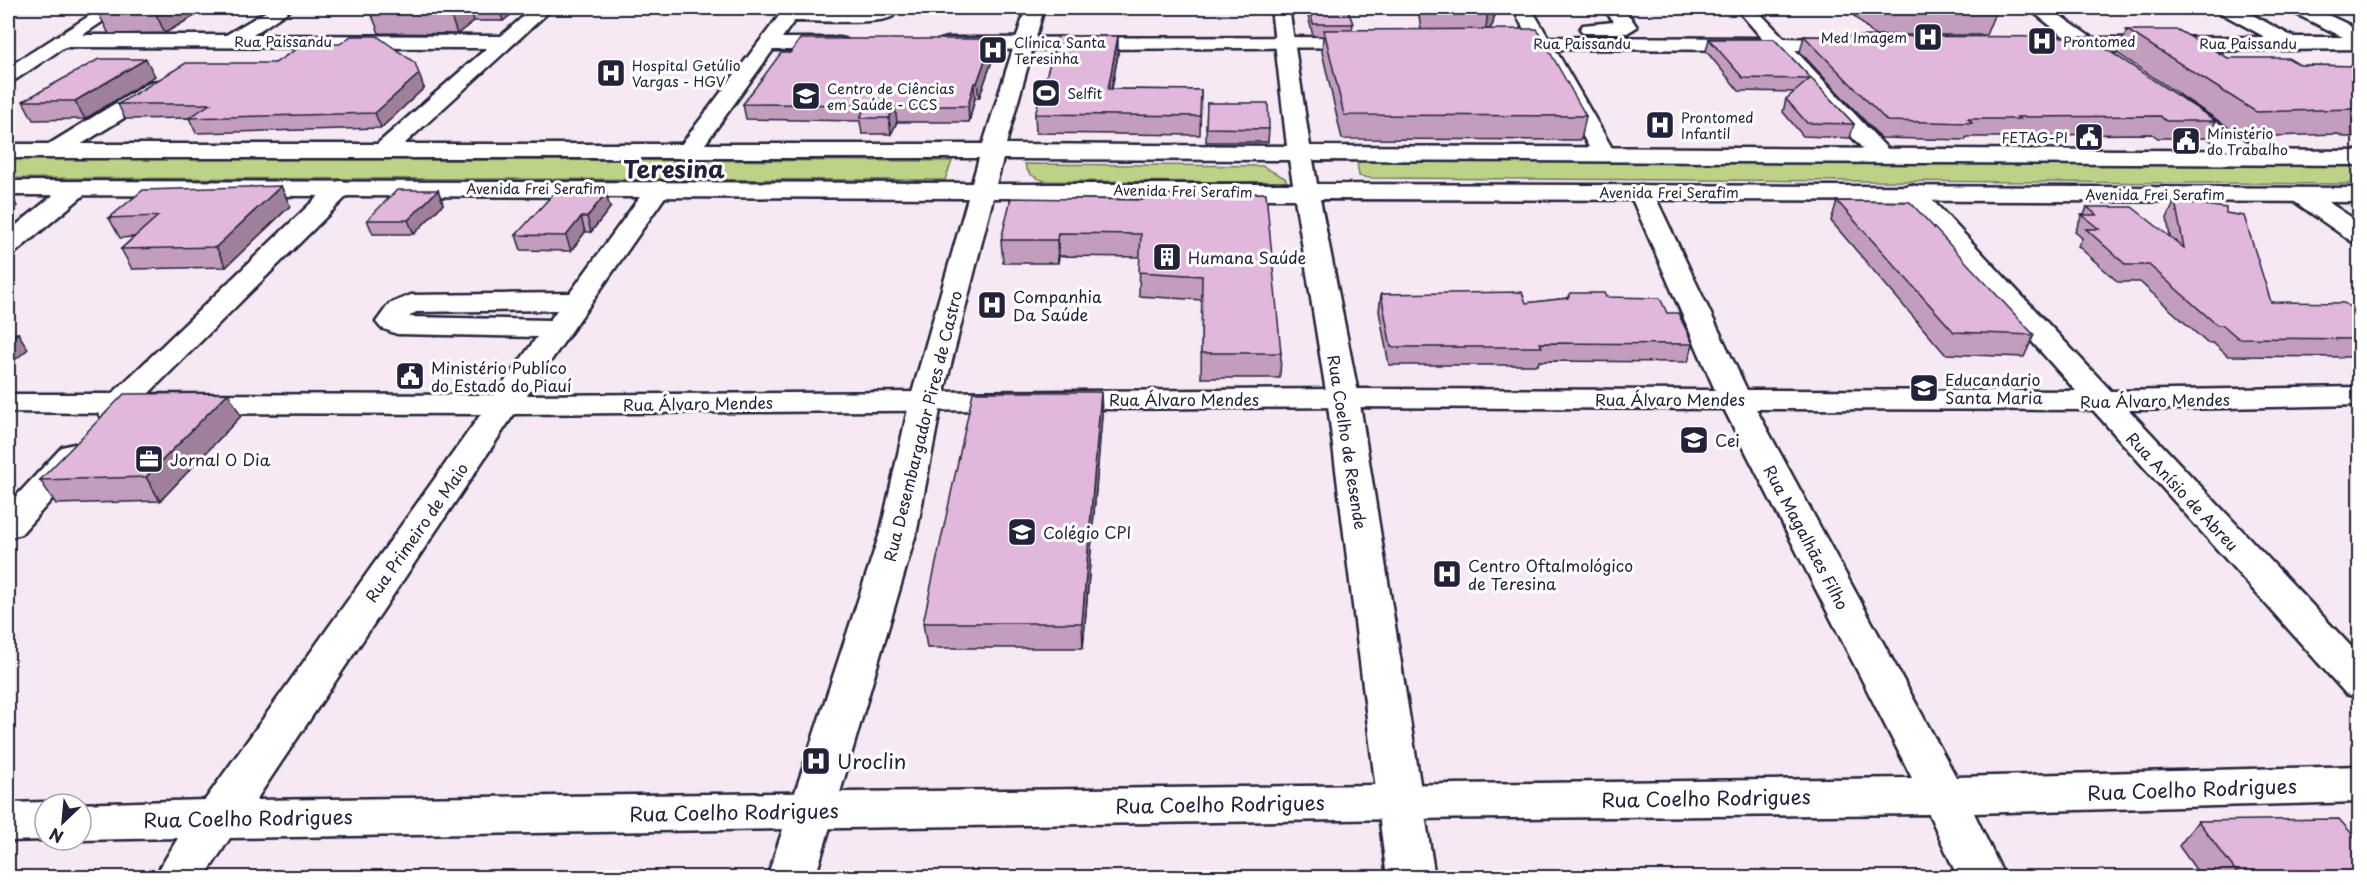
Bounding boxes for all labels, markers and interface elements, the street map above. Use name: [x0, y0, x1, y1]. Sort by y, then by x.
hospital icon: Med Imagem: [1912, 21, 1944, 53]
hospital icon: Prontomed: [2026, 25, 2058, 57]
place label: Med Imagem: [1821, 27, 1907, 48]
street label: Rua Paissandu: [234, 31, 332, 52]
place label: Prontomed: [2063, 31, 2135, 52]
place label: Clínica Santa Teresinha: [1014, 32, 1106, 69]
street label: Rua Paissandu: [1533, 33, 1631, 54]
street label: Rua Paissandu: [2199, 33, 2297, 54]
hospital icon: Clínica Santa Teresinha: [977, 34, 1009, 66]
place label: Hospital Getúlio Vargas - HGV: [632, 55, 741, 92]
hospital icon: Hospital Getúlio Vargas - HGV: [595, 57, 627, 89]
sports icon: Selfit: [1030, 77, 1062, 109]
place label: Centro de Ciências em Saúde - CCS: [827, 78, 954, 115]
school or university icon: Centro de Ciências em Saúde - CCS: [790, 80, 822, 112]
place label: Selfit: [1067, 83, 1103, 104]
place label: Prontomed Infantil: [1681, 107, 1753, 144]
hospital icon: Prontomed Infantil: [1644, 109, 1676, 141]
public building icon: FETAG-PI: [2073, 121, 2105, 153]
place label: Ministério do Trabalho: [2207, 123, 2288, 160]
public building icon: Ministério do Trabalho: [2170, 125, 2202, 157]
place label: FETAG-PI: [2001, 127, 2068, 148]
district label: Teresina: [623, 150, 725, 186]
street label: Avenida Frei Serafim: [466, 178, 606, 199]
street label: Avenida Frei Serafim: [1113, 179, 1253, 203]
street label: Avenida Frei Serafim: [1599, 182, 1739, 203]
street label: Avenida Frei Serafim: [2085, 184, 2225, 205]
building icon: Humana Saúde: [1151, 241, 1183, 273]
place label: Humana Saúde: [1188, 245, 1307, 269]
place label: Companhia Da Saúde: [1013, 284, 1102, 326]
street label: Rua Desembargador Pires de Castro: [877, 288, 967, 564]
hospital icon: Companhia Da Saúde: [976, 289, 1008, 321]
street label: Rua Coelho de Resende: [1322, 353, 1374, 531]
place label: Ministério Publíco do Estado do Piauí: [431, 355, 572, 397]
public building icon: Ministério Publíco do Estado do Piauí: [394, 360, 426, 392]
place label: Educandario Santa Maria: [1945, 367, 2042, 409]
school or university icon: Educandario Santa Maria: [1908, 372, 1940, 404]
street label: Rua Álvaro Mendes: [1109, 387, 1259, 411]
street label: Rua Álvaro Mendes: [1595, 387, 1745, 411]
street label: Rua Álvaro Mendes: [2080, 387, 2230, 413]
street label: Rua Álvaro Mendes: [623, 390, 773, 416]
school or university icon: Cei: [1678, 424, 1710, 456]
street label: Rua Anísio de Abreu: [2121, 426, 2245, 556]
place label: Cei: [1715, 428, 1740, 452]
office icon: Jornal O Dia: [133, 443, 165, 475]
place label: Jornal O Dia: [170, 447, 271, 471]
street label: Rua Primeiro de Maio: [359, 457, 473, 607]
street label: Rua Magalhães Filho: [1759, 460, 1855, 614]
school or university icon: Colégio CPI: [1006, 516, 1038, 548]
place label: Colégio CPI: [1043, 520, 1131, 544]
place label: Centro Oftalmológico de Teresina: [1468, 553, 1633, 595]
hospital icon: Centro Oftalmológico de Teresina: [1431, 558, 1463, 590]
hospital icon: Uroclin: [800, 745, 832, 777]
place label: Uroclin: [837, 746, 906, 776]
street label: Rua Coelho Rodrigues: [2087, 770, 2297, 808]
street label: Rua Coelho Rodrigues: [1601, 781, 1811, 815]
street label: Rua Coelho Rodrigues: [1115, 787, 1325, 821]
north arrow: [33, 792, 93, 852]
street label: Rua Coelho Rodrigues: [629, 795, 839, 829]
street label: Rua Coelho Rodrigues: [143, 801, 353, 835]
text: N: [45, 823, 67, 850]

